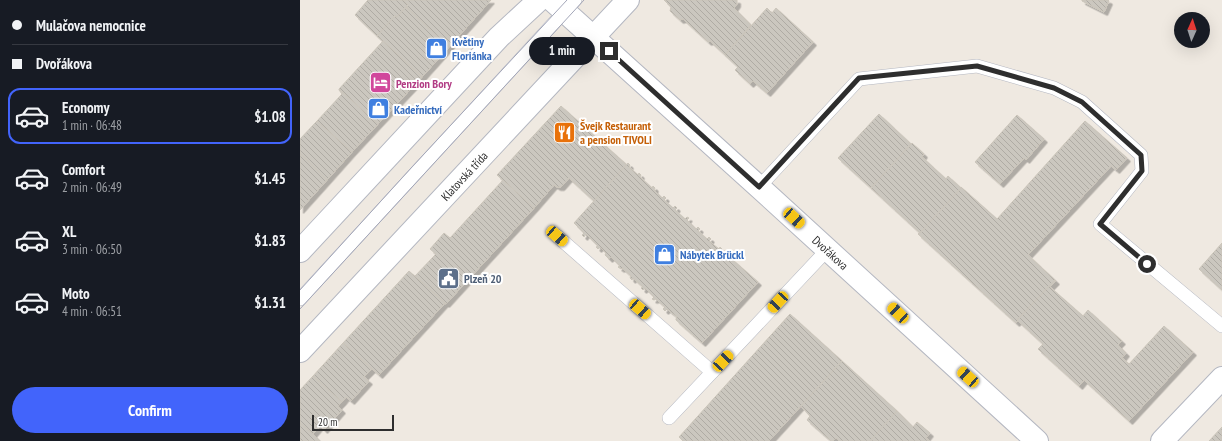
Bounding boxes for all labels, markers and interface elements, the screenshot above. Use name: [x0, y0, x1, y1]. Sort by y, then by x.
north arrow: [1174, 12, 1210, 48]
map controls: [1174, 12, 1210, 48]
text: Mulačova nemocnice: [36, 16, 146, 35]
place label: Květiny Floriánka: [452, 34, 492, 63]
shop icon: Květiny Floriánka: [423, 35, 449, 61]
callout: 1 min: [529, 37, 595, 65]
text: 1 min: [549, 42, 575, 59]
route end: [600, 42, 618, 60]
text: Dvořákova: [36, 54, 92, 73]
hotel icon: Penzion Bory: [368, 70, 394, 96]
place label: Penzion Bory: [396, 76, 452, 91]
shop icon: Kadeřnictví: [366, 96, 392, 122]
icon: car: [14, 98, 50, 134]
text: Economy: [62, 98, 110, 117]
place label: Kadeřnictví: [394, 102, 442, 117]
text: $1.08: [254, 107, 286, 126]
text: 1 min · 06:48: [62, 117, 122, 134]
place label: Švejk Restaurant a pension TIVOLI: [580, 118, 652, 147]
restaurant icon: Švejk Restaurant a pension TIVOLI: [552, 119, 578, 145]
street label: Klatovská třída: [437, 148, 491, 203]
icon: car: [14, 160, 50, 196]
text: Comfort: [62, 160, 105, 179]
text: $1.45: [254, 169, 286, 188]
text: 2 min · 06:49: [62, 179, 122, 196]
car: [781, 206, 807, 230]
icon: car: [14, 222, 50, 258]
text: XL: [62, 222, 76, 241]
car: [544, 224, 570, 248]
text: $1.83: [254, 231, 286, 250]
street label: Dvořákova: [810, 232, 852, 273]
text: 3 min · 06:50: [62, 241, 122, 258]
shop icon: Nábytek Brückl: [651, 241, 677, 267]
place label: Nábytek Brückl: [680, 247, 744, 262]
route start: [1138, 255, 1156, 273]
public building icon: Plzeň 20: [436, 265, 462, 291]
place label: Plzeň 20: [464, 271, 502, 286]
icon: car: [14, 284, 50, 320]
text: Moto: [62, 284, 90, 303]
car: [765, 289, 791, 315]
text: $1.31: [254, 293, 286, 312]
car: [627, 297, 653, 321]
car: [885, 300, 911, 326]
text: 4 min · 06:51: [62, 303, 122, 320]
car: [710, 348, 736, 374]
car: [955, 365, 981, 389]
button: Confirm: [12, 387, 288, 433]
scale bar: [312, 413, 394, 432]
text: 20 m: [318, 415, 337, 429]

